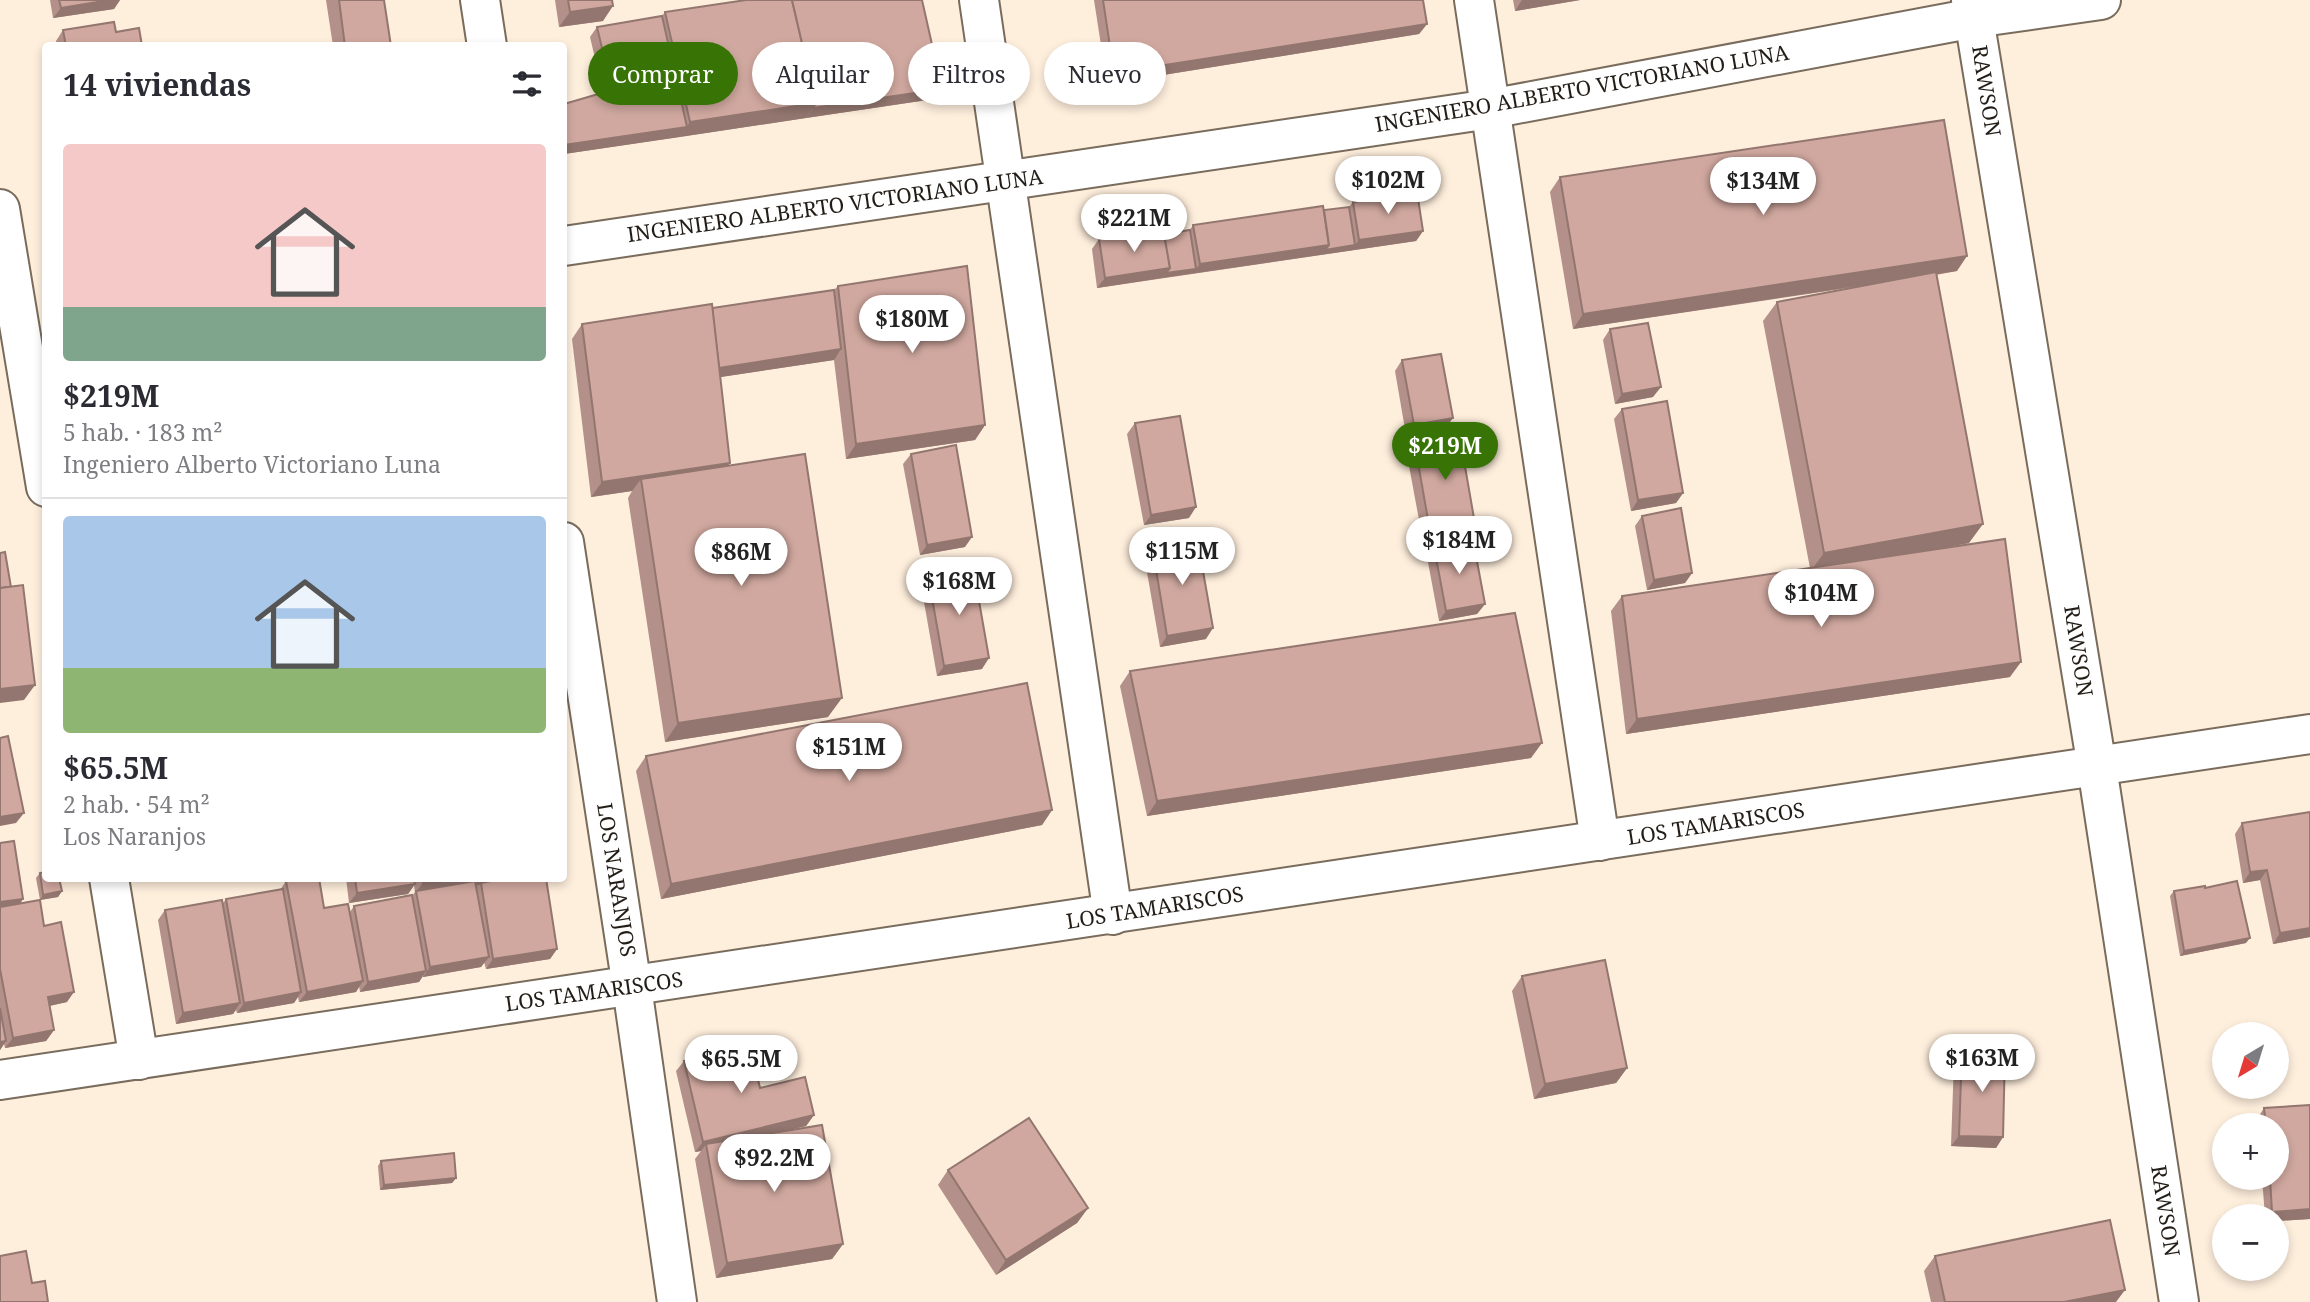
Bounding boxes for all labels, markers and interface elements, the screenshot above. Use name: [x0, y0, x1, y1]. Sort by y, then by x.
street label: INGENIERO ALBERTO VICTORIANO LUNA: [1373, 38, 1791, 138]
chip: Comprar: [588, 42, 738, 105]
chip: Alquilar: [752, 42, 894, 105]
chip: Filtros: [908, 42, 1030, 105]
chip: Nuevo: [1044, 42, 1166, 105]
street label: RAWSON: [1966, 43, 2008, 139]
text: 14 viviendas: [63, 64, 251, 105]
icon: filters: [508, 65, 546, 103]
pin: $102M: [1339, 156, 1437, 216]
pin: $134M: [1714, 158, 1812, 217]
street label: INGENIERO ALBERTO VICTORIANO LUNA: [625, 162, 1045, 248]
text: $102M: [1351, 163, 1425, 195]
text: $134M: [1726, 164, 1800, 196]
icon: home: [242, 189, 368, 315]
pin: $221M: [1085, 194, 1183, 254]
text: $221M: [1097, 201, 1171, 233]
pin: $180M: [863, 296, 961, 355]
text: $180M: [875, 302, 949, 334]
text: $219M: [63, 375, 159, 416]
text: 5 hab. · 183 m²: [63, 416, 222, 448]
pin: $219M: [1396, 422, 1494, 482]
text: $219M: [1408, 429, 1482, 461]
text: Ingeniero Alberto Victoriano Luna: [63, 448, 441, 480]
pin: $184M: [1410, 516, 1508, 576]
text: $184M: [1422, 523, 1496, 555]
pin: $86M: [700, 528, 782, 588]
pin: $115M: [1133, 528, 1231, 587]
text: $115M: [1145, 534, 1219, 566]
text: $86M: [711, 535, 771, 567]
pin: $168M: [910, 558, 1008, 617]
icon: home: [242, 561, 368, 687]
text: $168M: [922, 564, 996, 596]
pin: $104M: [1772, 570, 1870, 629]
text: $104M: [1784, 576, 1858, 608]
street label: RAWSON: [2058, 603, 2100, 699]
pin: $151M: [800, 724, 898, 783]
text: $151M: [812, 730, 886, 762]
text: $65.5M: [63, 747, 168, 788]
text: 2 hab. · 54 m²: [63, 788, 210, 820]
street label: LOS TAMARISCOS: [1625, 795, 1807, 851]
street label: LOS NARANJOS: [591, 801, 643, 959]
text: Los Naranjos: [63, 820, 206, 852]
street label: LOS TAMARISCOS: [1064, 879, 1246, 935]
street label: LOS TAMARISCOS: [503, 965, 685, 1017]
north arrow: [2212, 1022, 2289, 1099]
map controls: [2212, 1022, 2289, 1281]
pin: $163M: [1933, 1034, 2031, 1094]
pin: $65.5M: [684, 1036, 798, 1095]
text: $163M: [1945, 1041, 2019, 1073]
text: $65.5M: [701, 1042, 781, 1074]
button: +: [2212, 1113, 2289, 1190]
pin: $92.2M: [717, 1134, 831, 1194]
text: $92.2M: [734, 1141, 814, 1173]
street label: RAWSON: [2145, 1163, 2187, 1259]
button: −: [2212, 1204, 2289, 1281]

